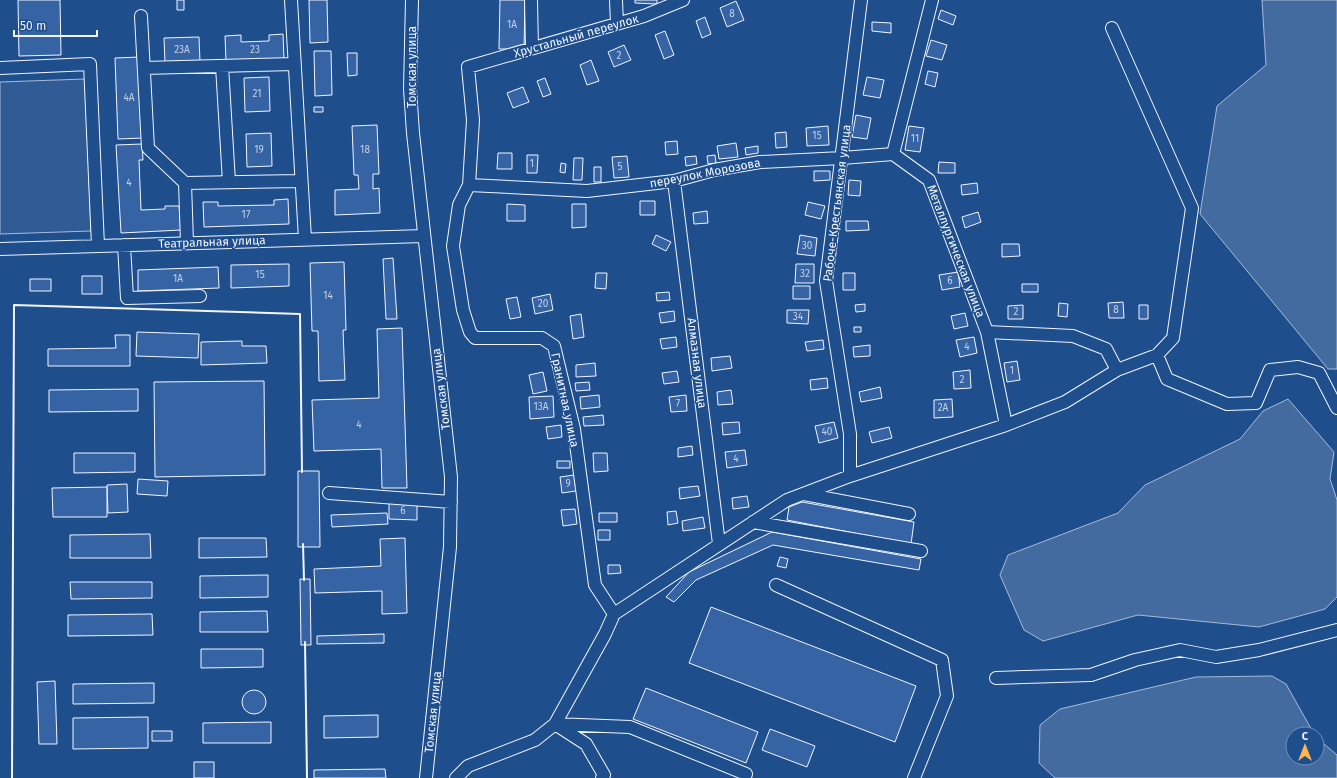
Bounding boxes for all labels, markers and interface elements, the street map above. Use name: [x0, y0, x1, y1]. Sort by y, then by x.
house number: 8: [729, 8, 735, 20]
street label: Хрустальный переулок: [512, 11, 641, 61]
scale bar: [14, 12, 97, 38]
text: 50 m: [20, 19, 46, 33]
house number: 1А: [507, 19, 517, 31]
street label: Томская улица: [405, 26, 419, 108]
house number: 23А: [174, 44, 190, 56]
house number: 23: [250, 44, 260, 56]
house number: 2: [617, 50, 622, 62]
house number: 21: [252, 88, 262, 100]
house number: 4А: [123, 92, 135, 104]
street label: Рабоче-Крестьянская улица: [820, 124, 854, 282]
house number: 15: [812, 130, 822, 142]
house number: 11: [911, 133, 919, 145]
house number: 19: [254, 144, 264, 156]
house number: 18: [360, 144, 370, 156]
street label: переулок Морозова: [648, 155, 762, 191]
house number: 1: [530, 158, 534, 170]
house number: 5: [617, 161, 623, 173]
house number: 4: [126, 177, 132, 189]
street label: Металлургическая улица: [924, 183, 988, 319]
house number: 17: [242, 209, 251, 221]
street label: Театральная улица: [158, 233, 266, 251]
house number: 30: [802, 240, 813, 252]
house number: 32: [800, 268, 810, 280]
house number: 15: [255, 269, 265, 281]
house number: 1А: [173, 273, 183, 285]
house number: 6: [947, 275, 953, 287]
house number: 14: [323, 290, 334, 302]
house number: 20: [538, 298, 549, 310]
house number: 8: [1113, 304, 1119, 316]
house number: 2: [1014, 306, 1019, 318]
house number: 34: [793, 311, 804, 323]
street label: Алмазная улица: [684, 317, 710, 409]
house number: 4: [964, 341, 970, 353]
street label: Томская улица: [429, 347, 453, 431]
street label: Гранитная улица: [548, 351, 582, 449]
house number: 1: [1010, 365, 1014, 377]
house number: 2: [960, 374, 965, 386]
house number: 7: [676, 398, 681, 410]
house number: 13А: [533, 401, 549, 413]
house number: 2А: [938, 402, 949, 414]
house number: 4: [356, 419, 362, 431]
house number: 40: [822, 426, 833, 438]
house number: 4: [733, 453, 739, 465]
house number: 9: [565, 478, 571, 490]
house number: 6: [400, 505, 406, 517]
street label: Томская улица: [422, 670, 444, 754]
north arrow: [1285, 726, 1325, 766]
text: С: [1302, 730, 1309, 743]

